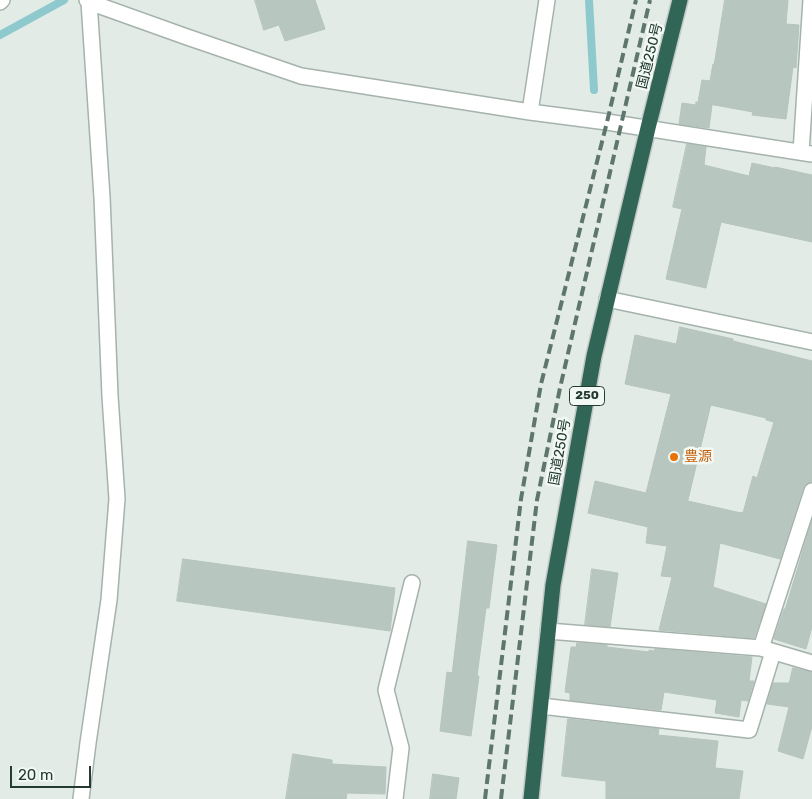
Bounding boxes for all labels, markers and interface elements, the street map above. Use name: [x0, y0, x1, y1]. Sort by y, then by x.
street label: 国道250号: [634, 21, 666, 91]
road number: 250: [570, 386, 604, 406]
street label: 国道250号: [546, 417, 574, 487]
place label: 豊源: [684, 449, 712, 465]
marker: 豊源: [668, 451, 680, 463]
scale bar: [12, 756, 94, 788]
text: 20 m: [18, 766, 53, 784]

